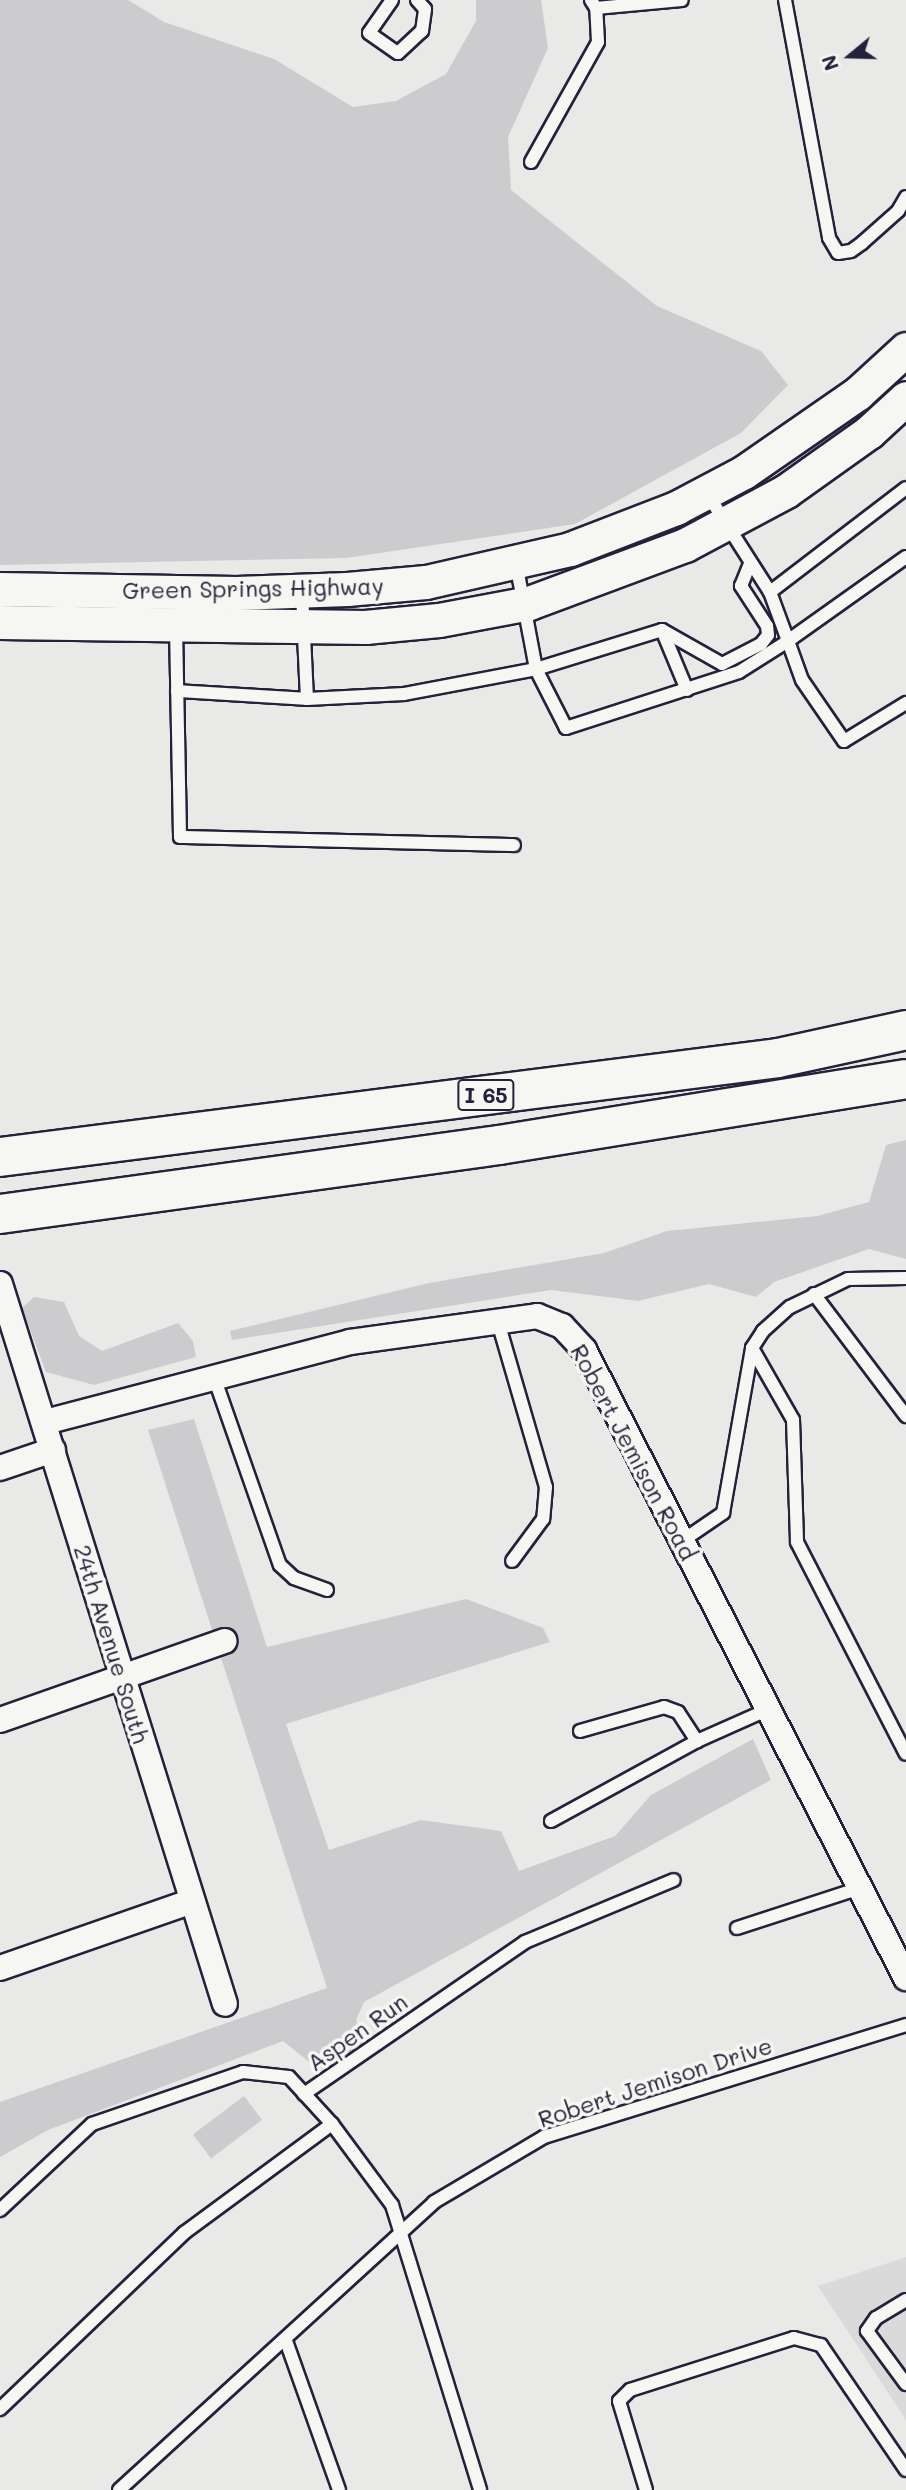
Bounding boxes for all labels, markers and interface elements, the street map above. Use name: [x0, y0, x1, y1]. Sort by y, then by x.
north arrow: [815, 21, 885, 91]
text: N: [816, 52, 844, 74]
street label: Green Springs Highway: [122, 572, 384, 604]
road number: I 65: [456, 1078, 516, 1112]
street label: Robert Jemison Road: [565, 1339, 703, 1565]
street label: 24th Avenue South: [69, 1541, 155, 1747]
street label: Aspen Run: [302, 1988, 412, 2076]
street label: Robert Jemison Drive: [535, 2031, 775, 2133]

